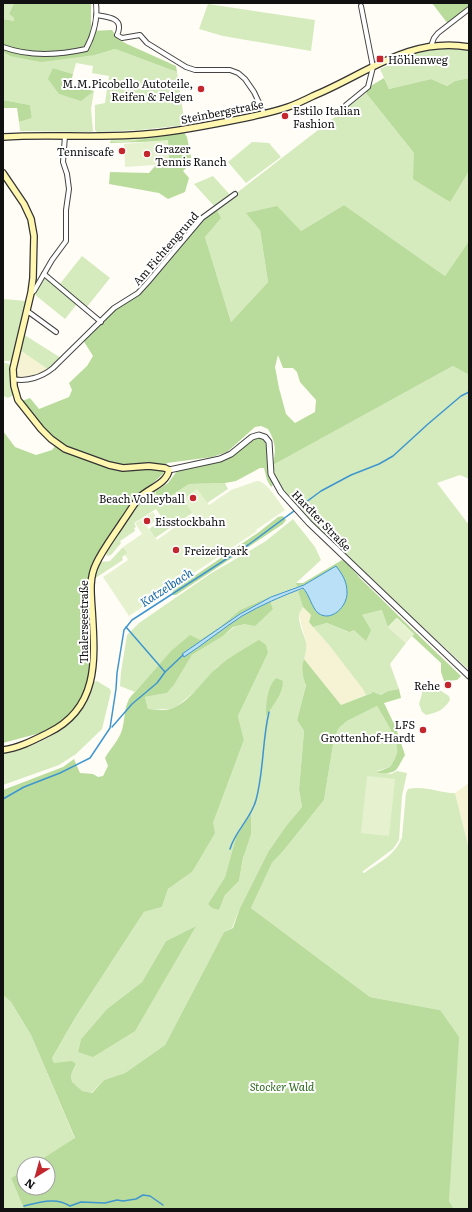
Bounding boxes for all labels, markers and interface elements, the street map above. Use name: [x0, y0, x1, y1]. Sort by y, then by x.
place label: Höhlenweg: [388, 51, 449, 67]
marker: Höhlenweg: [375, 54, 385, 64]
place label: M.M.Picobello Autoteile, Reifen & Felgen: [62, 75, 193, 104]
marker: M.M.Picobello Autoteile, Reifen & Felgen: [196, 84, 206, 94]
street label: Steinbergstraße: [179, 95, 265, 127]
place label: Estilo Italian Fashion: [293, 102, 360, 131]
marker: Estilo Italian Fashion: [280, 111, 290, 121]
place label: Grazer Tennis Ranch: [155, 140, 227, 169]
place label: Tenniscafe: [57, 143, 114, 159]
marker: Tenniscafe: [117, 146, 127, 156]
marker: Grazer Tennis Ranch: [142, 149, 152, 159]
street label: Am Fichtengrund: [128, 207, 202, 288]
street label: Hardter Straße: [289, 486, 355, 554]
place label: Beach Volleyball: [99, 490, 185, 506]
marker: Beach Volleyball: [188, 493, 198, 503]
place label: Eisstockbahn: [155, 513, 226, 529]
marker: Eisstockbahn: [142, 516, 152, 526]
place label: Freizeitpark: [184, 542, 248, 558]
marker: Freizeitpark: [171, 545, 181, 555]
water label: Katzelbach: [136, 563, 196, 611]
street label: Thalerseestraße: [75, 580, 91, 664]
place label: Rehe: [414, 677, 440, 693]
marker: Rehe: [443, 680, 453, 690]
place label: LFS Grottenhof-Hardt: [321, 716, 416, 745]
marker: LFS Grottenhof-Hardt: [418, 725, 428, 735]
park label: Stocker Wald: [250, 1078, 315, 1094]
north arrow: [16, 1156, 56, 1196]
text: N: [21, 1176, 38, 1194]

